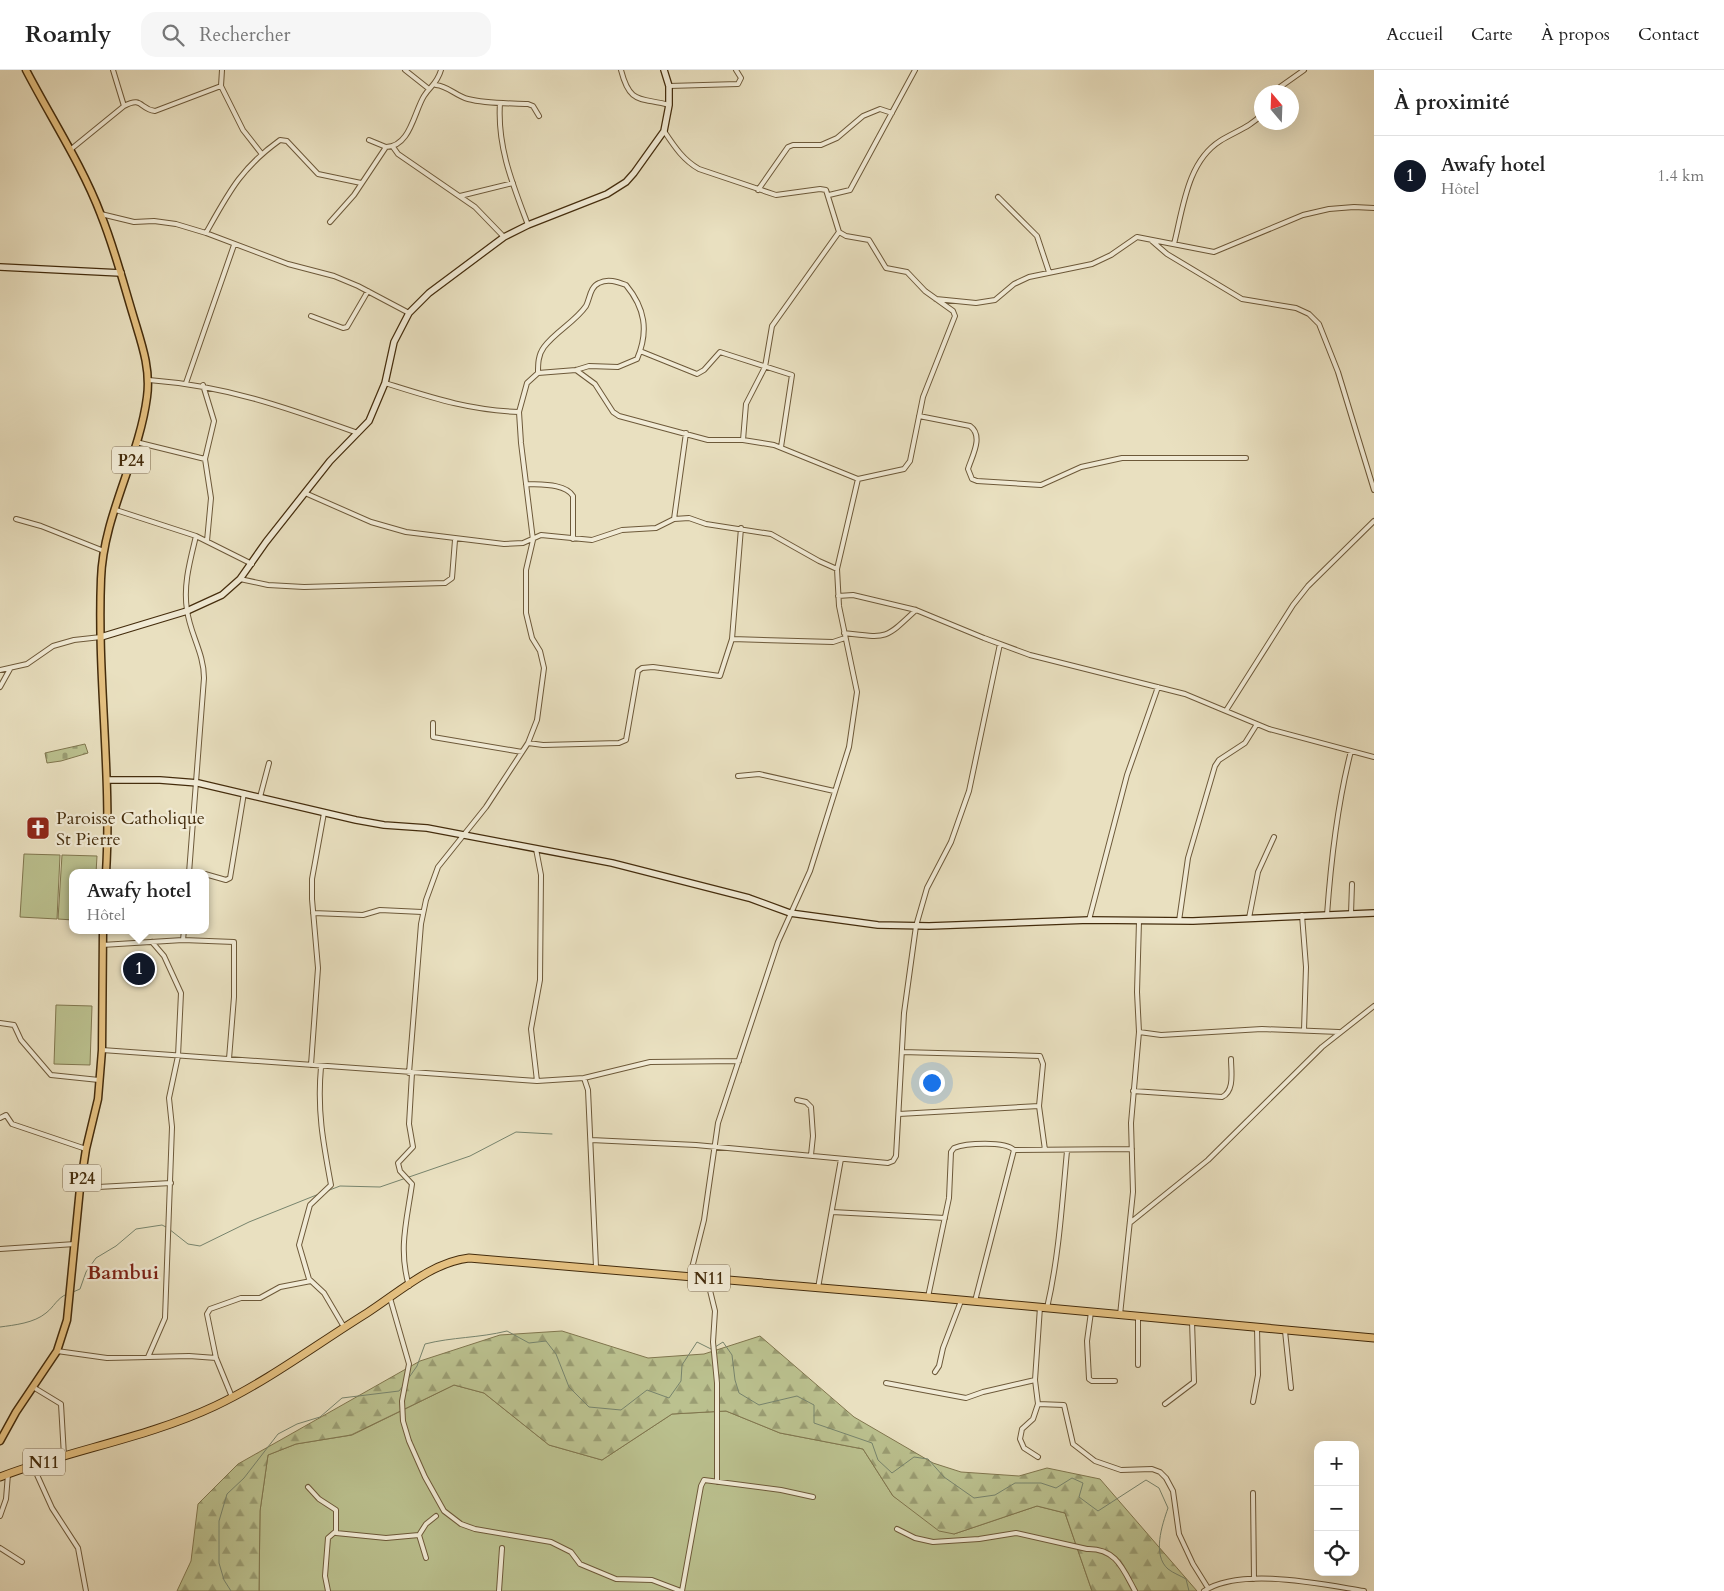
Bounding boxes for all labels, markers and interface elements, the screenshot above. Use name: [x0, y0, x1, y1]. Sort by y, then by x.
search box: [141, 12, 491, 57]
text: Roamly: [25, 18, 111, 51]
icon: search: [159, 21, 187, 49]
text: Rechercher: [199, 22, 290, 48]
text: Accueil: [1386, 22, 1443, 47]
text: Carte: [1471, 22, 1513, 47]
text: À propos: [1541, 22, 1610, 47]
text: Contact: [1638, 22, 1699, 47]
north arrow: [1254, 85, 1299, 130]
text: À proximité: [1394, 88, 1510, 117]
text: Awafy hotel: [1441, 152, 1545, 178]
text: 1: [1406, 165, 1414, 187]
text: 1.4 km: [1657, 165, 1704, 187]
text: Hôtel: [1441, 178, 1479, 200]
road number: P24: [112, 446, 150, 474]
place label: Paroisse Catholique St Pierre: [56, 806, 205, 852]
church icon: Paroisse Catholique St Pierre: [25, 815, 51, 841]
popup: [69, 869, 209, 934]
text: Awafy hotel: [87, 878, 191, 904]
text: Hôtel: [87, 904, 125, 926]
pin: 1: [123, 950, 155, 988]
your location: [919, 1070, 945, 1096]
road number: P24: [63, 1164, 101, 1192]
district label: Bambui: [87, 1259, 159, 1286]
road number: N11: [688, 1264, 730, 1292]
map controls: [1314, 1441, 1359, 1576]
button: +: [1314, 1441, 1359, 1486]
road number: N11: [23, 1448, 65, 1475]
button: −: [1314, 1486, 1359, 1531]
button: locate: [1314, 1531, 1359, 1576]

